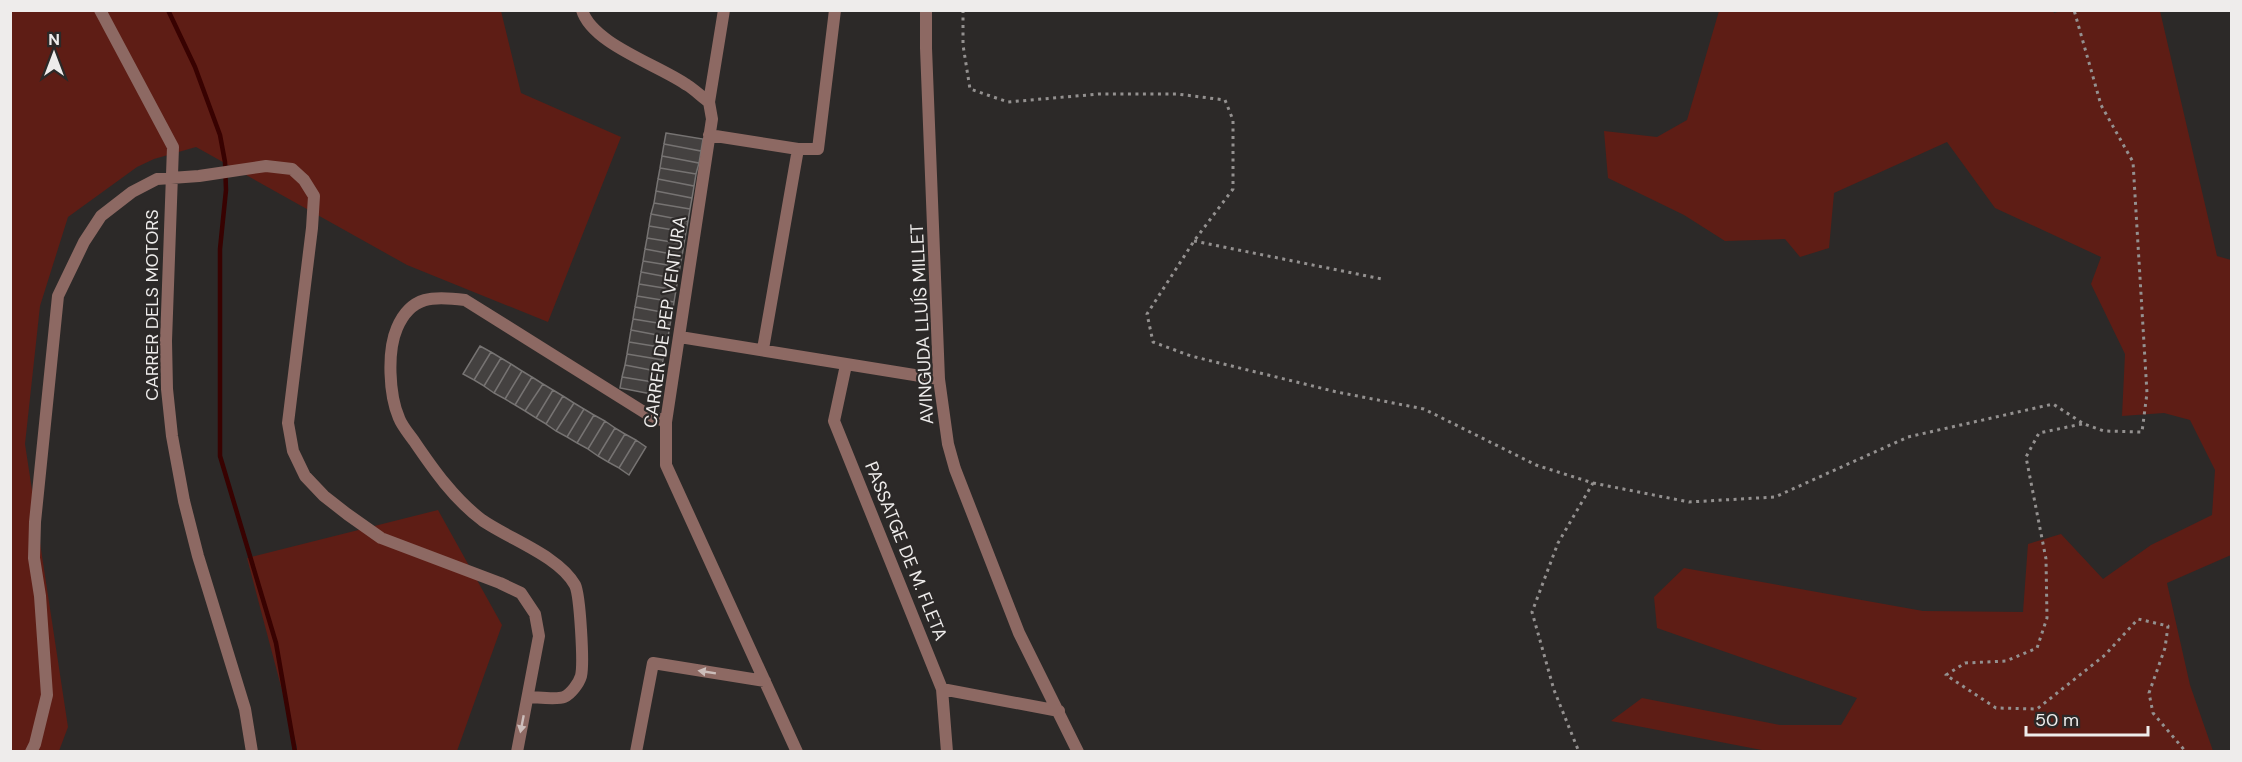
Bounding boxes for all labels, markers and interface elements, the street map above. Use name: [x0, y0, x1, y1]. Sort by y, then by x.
north arrow: [24, 24, 84, 84]
text: N: [48, 29, 60, 50]
street label: CARRER DELS MOTORS: [140, 209, 164, 401]
street label: CARRER DE PEP VENTURA: [638, 214, 692, 430]
street label: AVINGUDA LLUÍS MILLET: [905, 223, 939, 425]
street label: PASSATGE DE M. FLETA: [859, 458, 953, 644]
one-way arrow: [698, 667, 717, 676]
scale bar: [2026, 699, 2148, 737]
text: 50 m: [2035, 708, 2079, 732]
one-way arrow: [517, 715, 526, 734]

